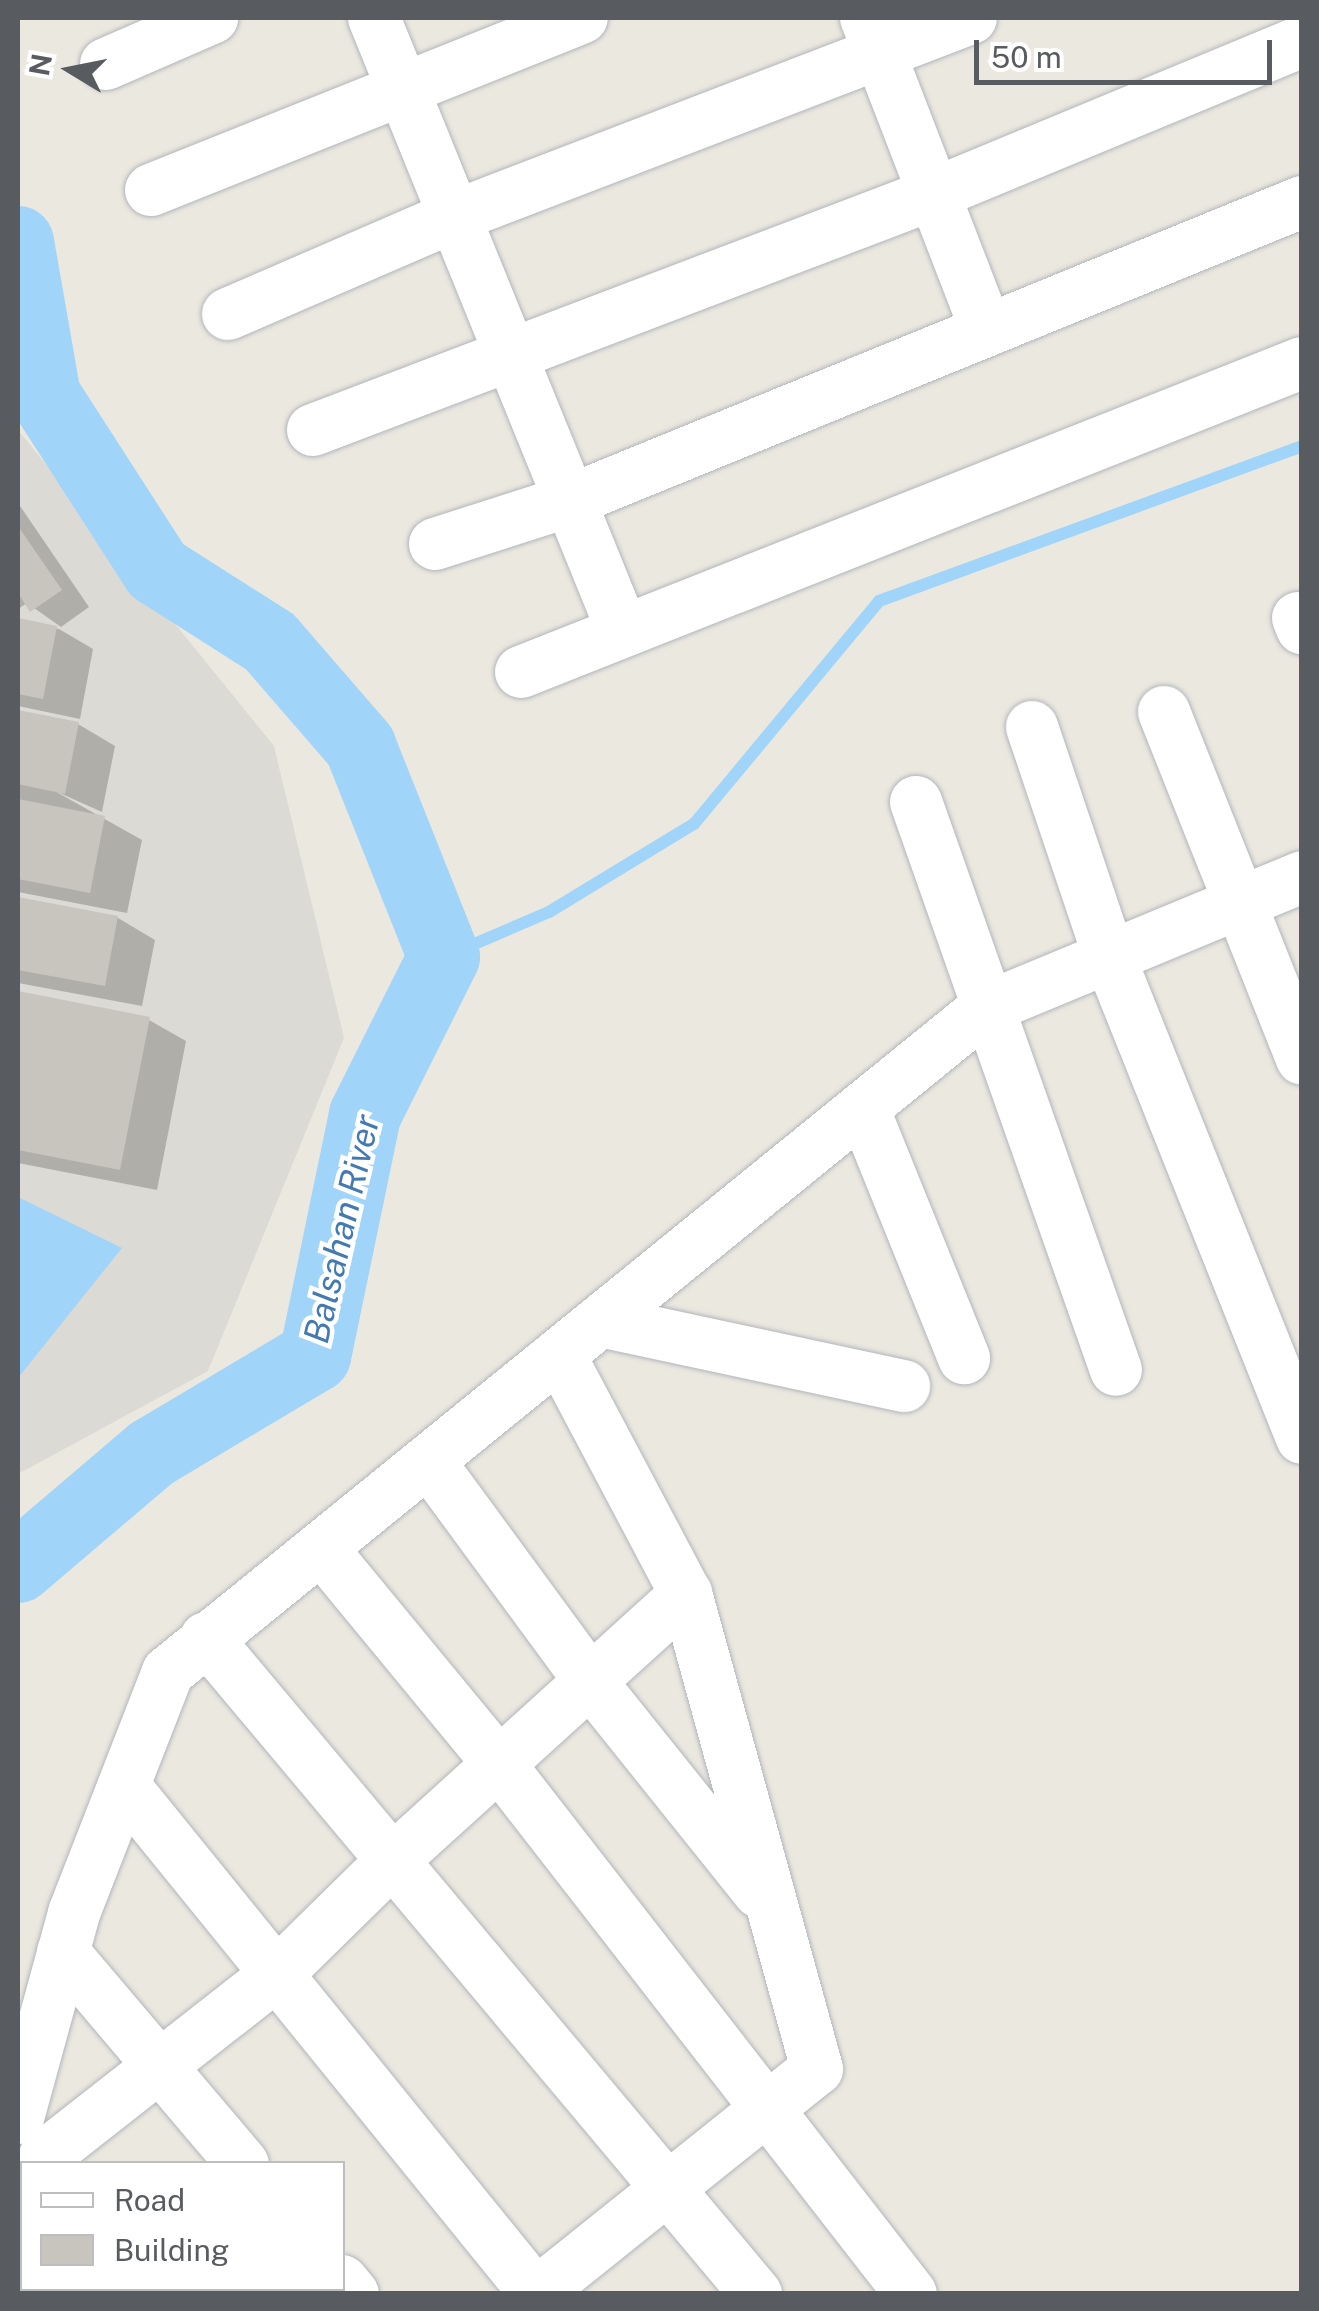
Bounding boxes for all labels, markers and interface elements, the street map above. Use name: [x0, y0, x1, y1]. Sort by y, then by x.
north arrow: [20, 20, 120, 120]
scale bar: [979, 20, 1276, 82]
text: 50 m: [991, 39, 1062, 75]
text: N: [22, 51, 58, 78]
water label: Balsahan River: [295, 1111, 389, 1347]
legend: [20, 2161, 345, 2291]
text: Road: [114, 2182, 185, 2218]
text: Building: [114, 2232, 229, 2268]

